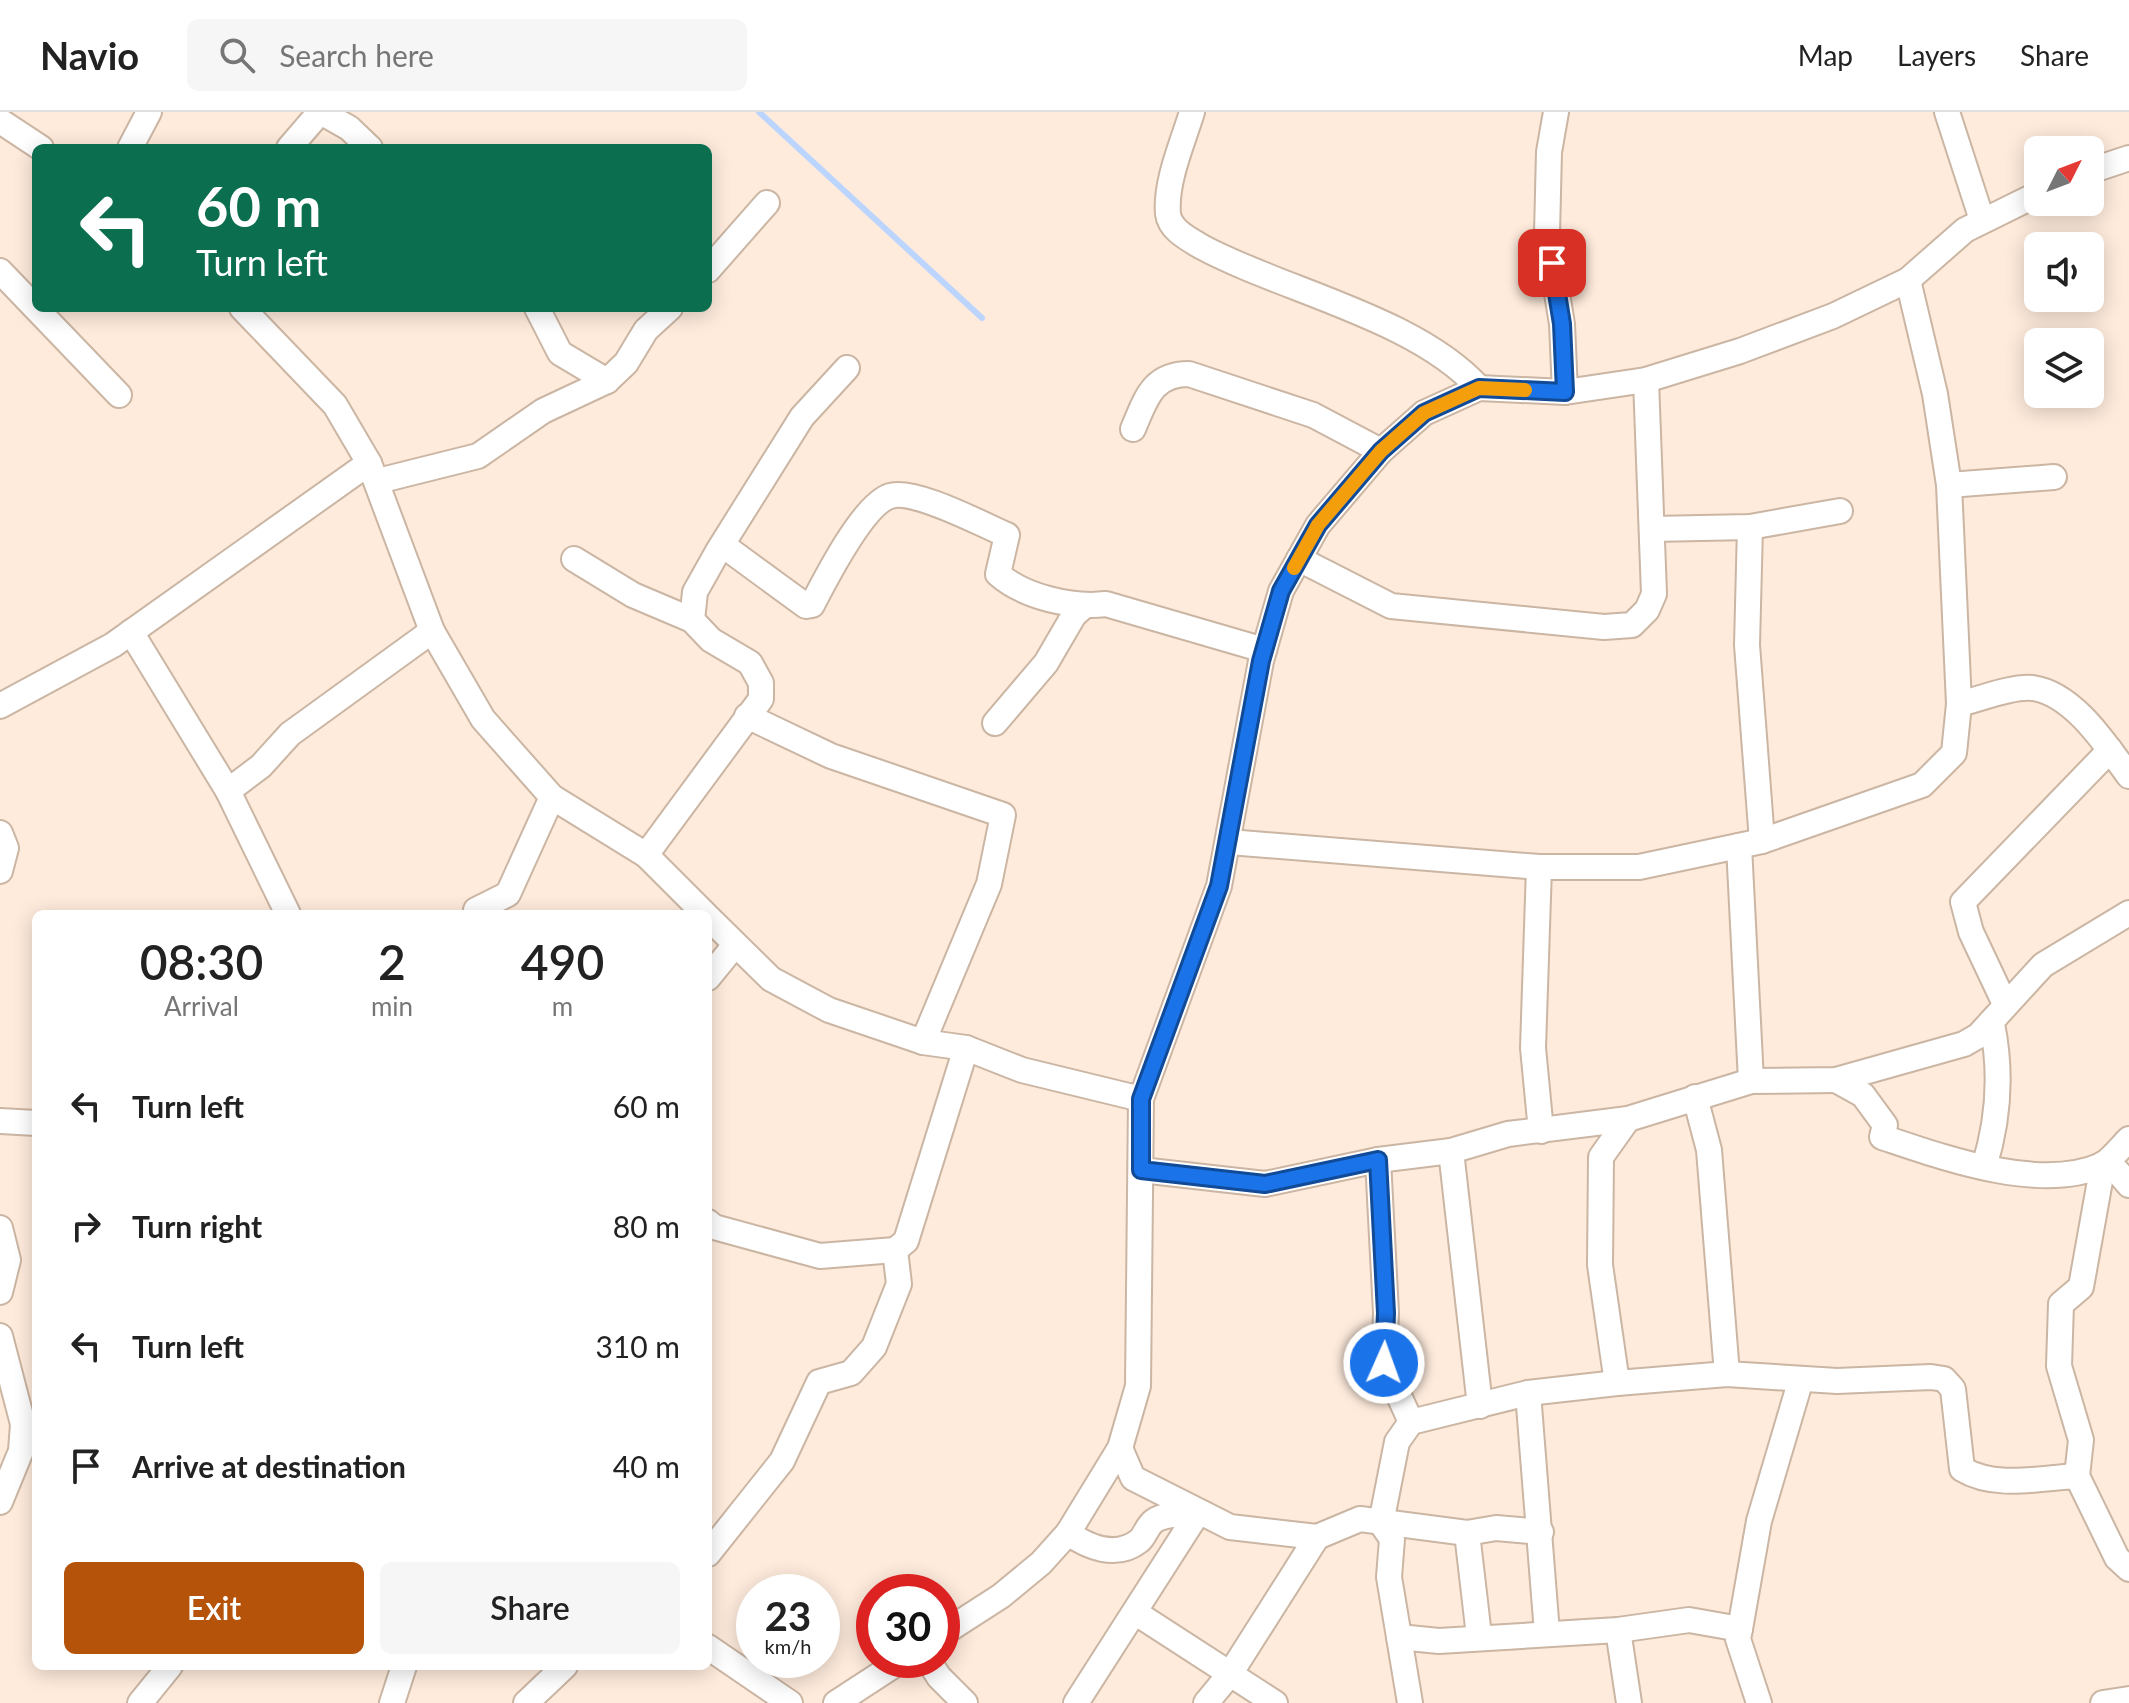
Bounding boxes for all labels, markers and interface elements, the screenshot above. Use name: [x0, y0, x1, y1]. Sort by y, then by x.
search box: [187, 19, 747, 91]
text: Navio: [40, 32, 139, 78]
icon: search: [215, 33, 259, 77]
text: Search here: [279, 37, 434, 73]
text: Map: [1798, 38, 1853, 72]
text: Layers: [1897, 38, 1976, 72]
text: Share: [2020, 38, 2089, 72]
north arrow: [2024, 136, 2104, 216]
map controls: [2024, 136, 2104, 408]
text: 60 m: [196, 172, 321, 239]
icon: left: [64, 176, 168, 280]
pin: [1518, 229, 1586, 297]
button: sound: [2024, 232, 2104, 312]
text: Turn left: [196, 240, 328, 284]
icon: arrive: [1530, 241, 1574, 285]
button: layers: [2024, 328, 2104, 408]
text: 08:30: [140, 933, 263, 990]
text: 2: [378, 933, 406, 990]
text: 490: [521, 933, 604, 990]
text: Arrival: [164, 990, 239, 1022]
text: min: [371, 990, 413, 1022]
text: m: [552, 990, 573, 1022]
icon: left: [64, 1084, 108, 1128]
text: Turn left: [132, 1088, 244, 1124]
text: 60 m: [613, 1088, 680, 1124]
icon: right: [64, 1204, 108, 1248]
text: Turn right: [132, 1208, 262, 1244]
text: 80 m: [613, 1208, 680, 1244]
position arrow: [1342, 1321, 1426, 1405]
icon: left: [64, 1324, 108, 1368]
text: Turn left: [132, 1328, 244, 1364]
text: 310 m: [595, 1328, 680, 1364]
icon: arrive: [64, 1444, 108, 1488]
text: Arrive at destination: [132, 1448, 406, 1484]
text: 40 m: [613, 1448, 680, 1484]
button: Exit: [64, 1562, 364, 1654]
button: Share: [380, 1562, 680, 1654]
speed limit sign: 30: [856, 1574, 960, 1678]
text: 23: [765, 1592, 811, 1640]
text: km/h: [765, 1634, 811, 1658]

